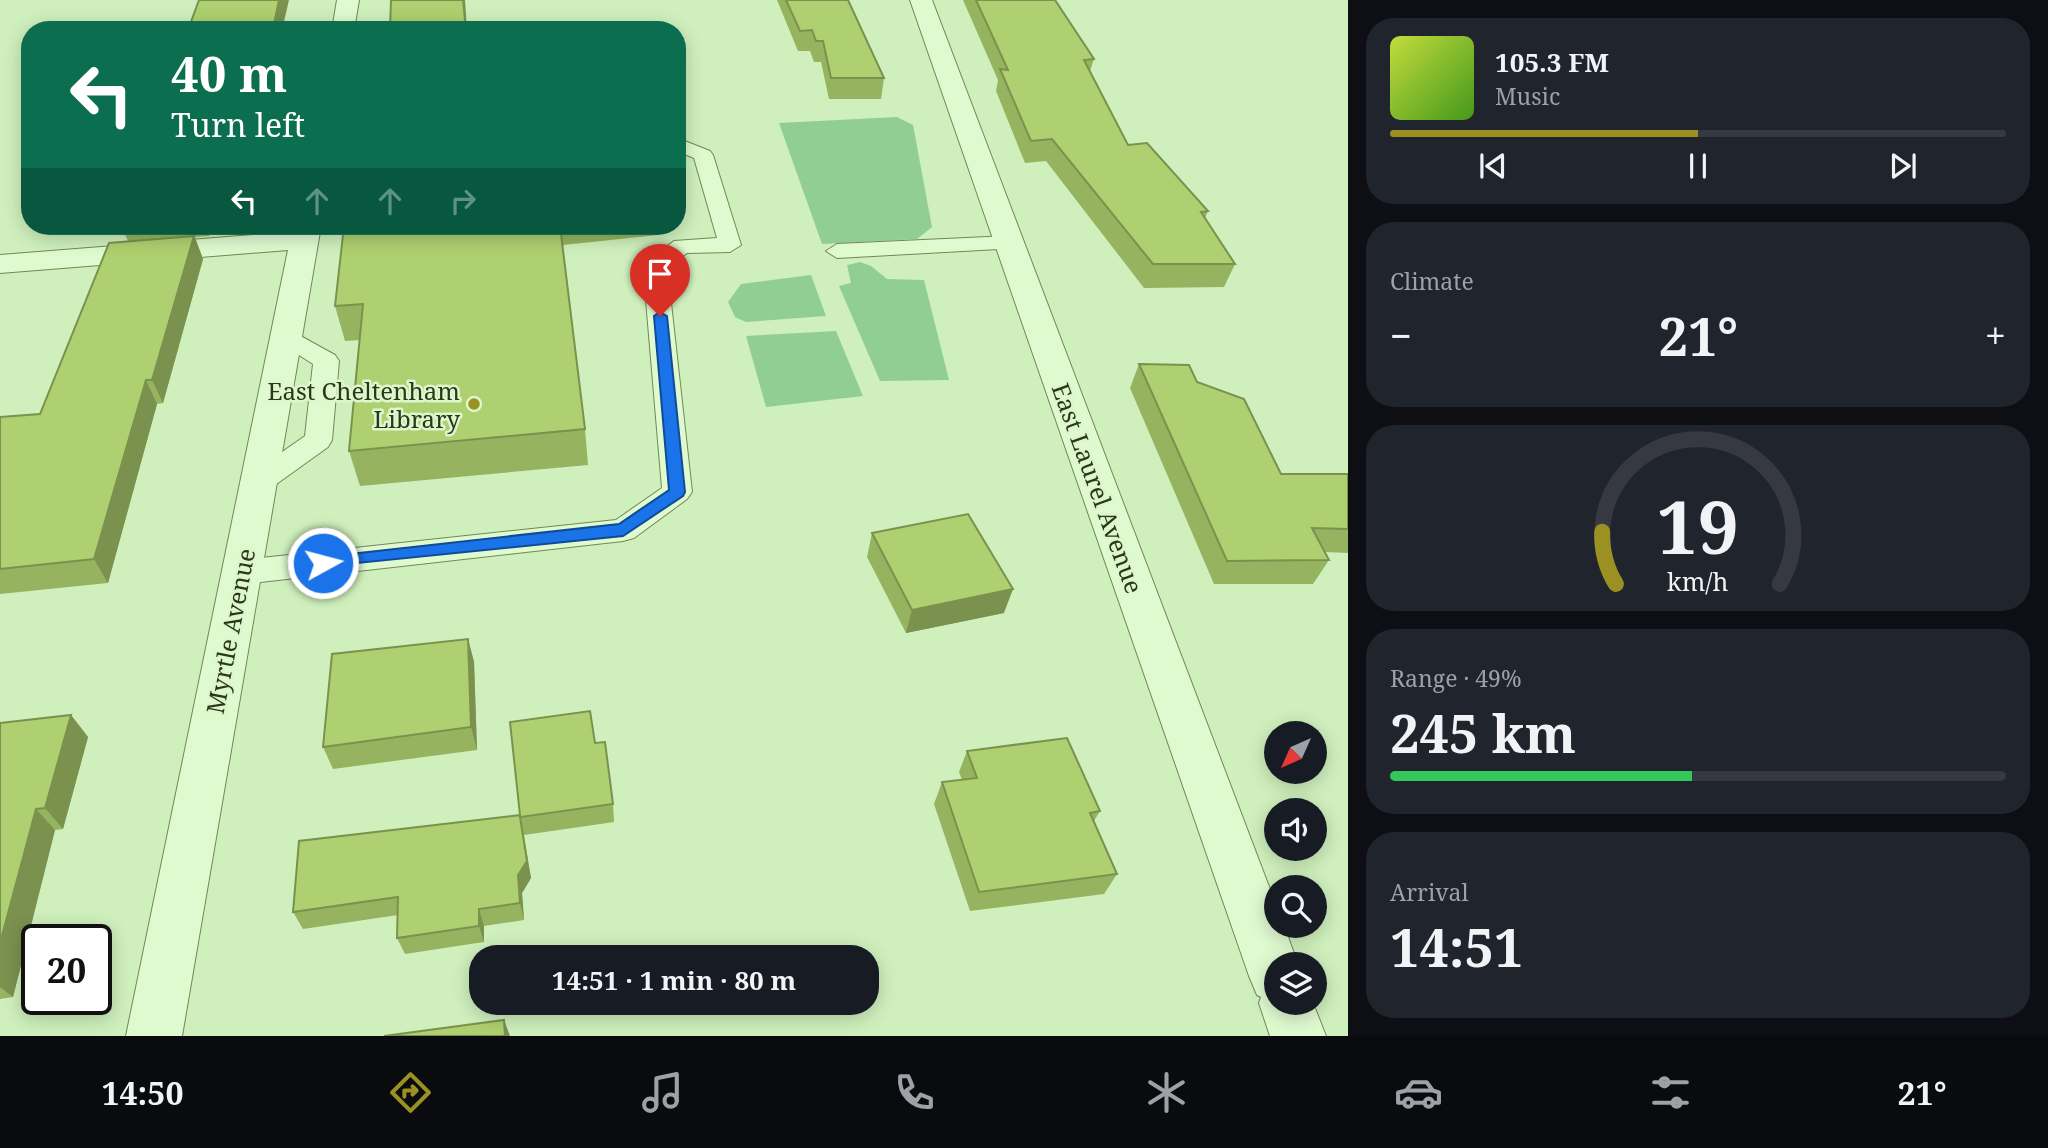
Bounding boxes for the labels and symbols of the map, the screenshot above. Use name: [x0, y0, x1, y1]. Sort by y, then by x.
pin: [630, 244, 690, 316]
place label: East Cheltenham Library: [268, 374, 460, 435]
street label: East Laurel Avenue: [1045, 378, 1151, 598]
marker: East Cheltenham Library: [466, 396, 482, 412]
position arrow: [286, 526, 360, 600]
street label: Myrtle Avenue: [198, 545, 262, 717]
north arrow: [1264, 721, 1326, 784]
speed limit sign: 20: [21, 924, 112, 1015]

